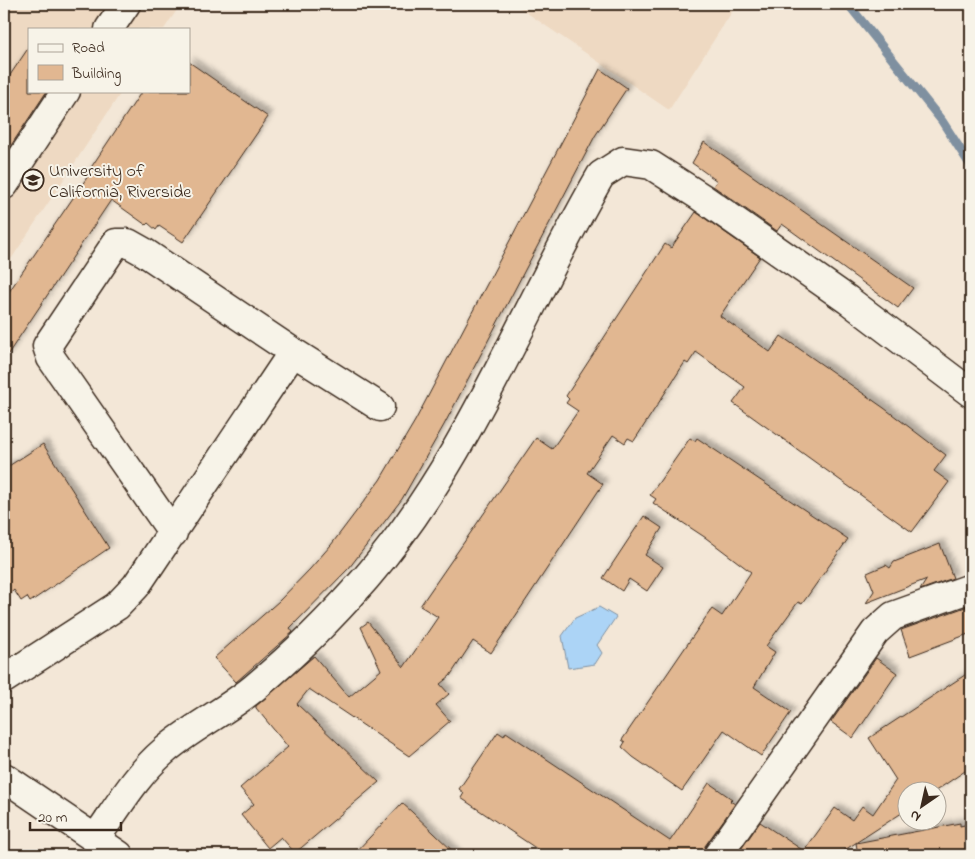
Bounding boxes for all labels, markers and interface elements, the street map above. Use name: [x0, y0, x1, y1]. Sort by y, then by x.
legend: [28, 28, 190, 92]
text: Road: [72, 37, 105, 59]
text: Building: [71, 63, 121, 86]
place label: University of California, Riverside: [49, 159, 192, 206]
school or university icon: University of California, Riverside: [21, 168, 45, 192]
north arrow: [898, 782, 948, 832]
scale bar: [30, 799, 121, 831]
text: N: [906, 804, 925, 827]
text: 20 m: [38, 807, 68, 829]

